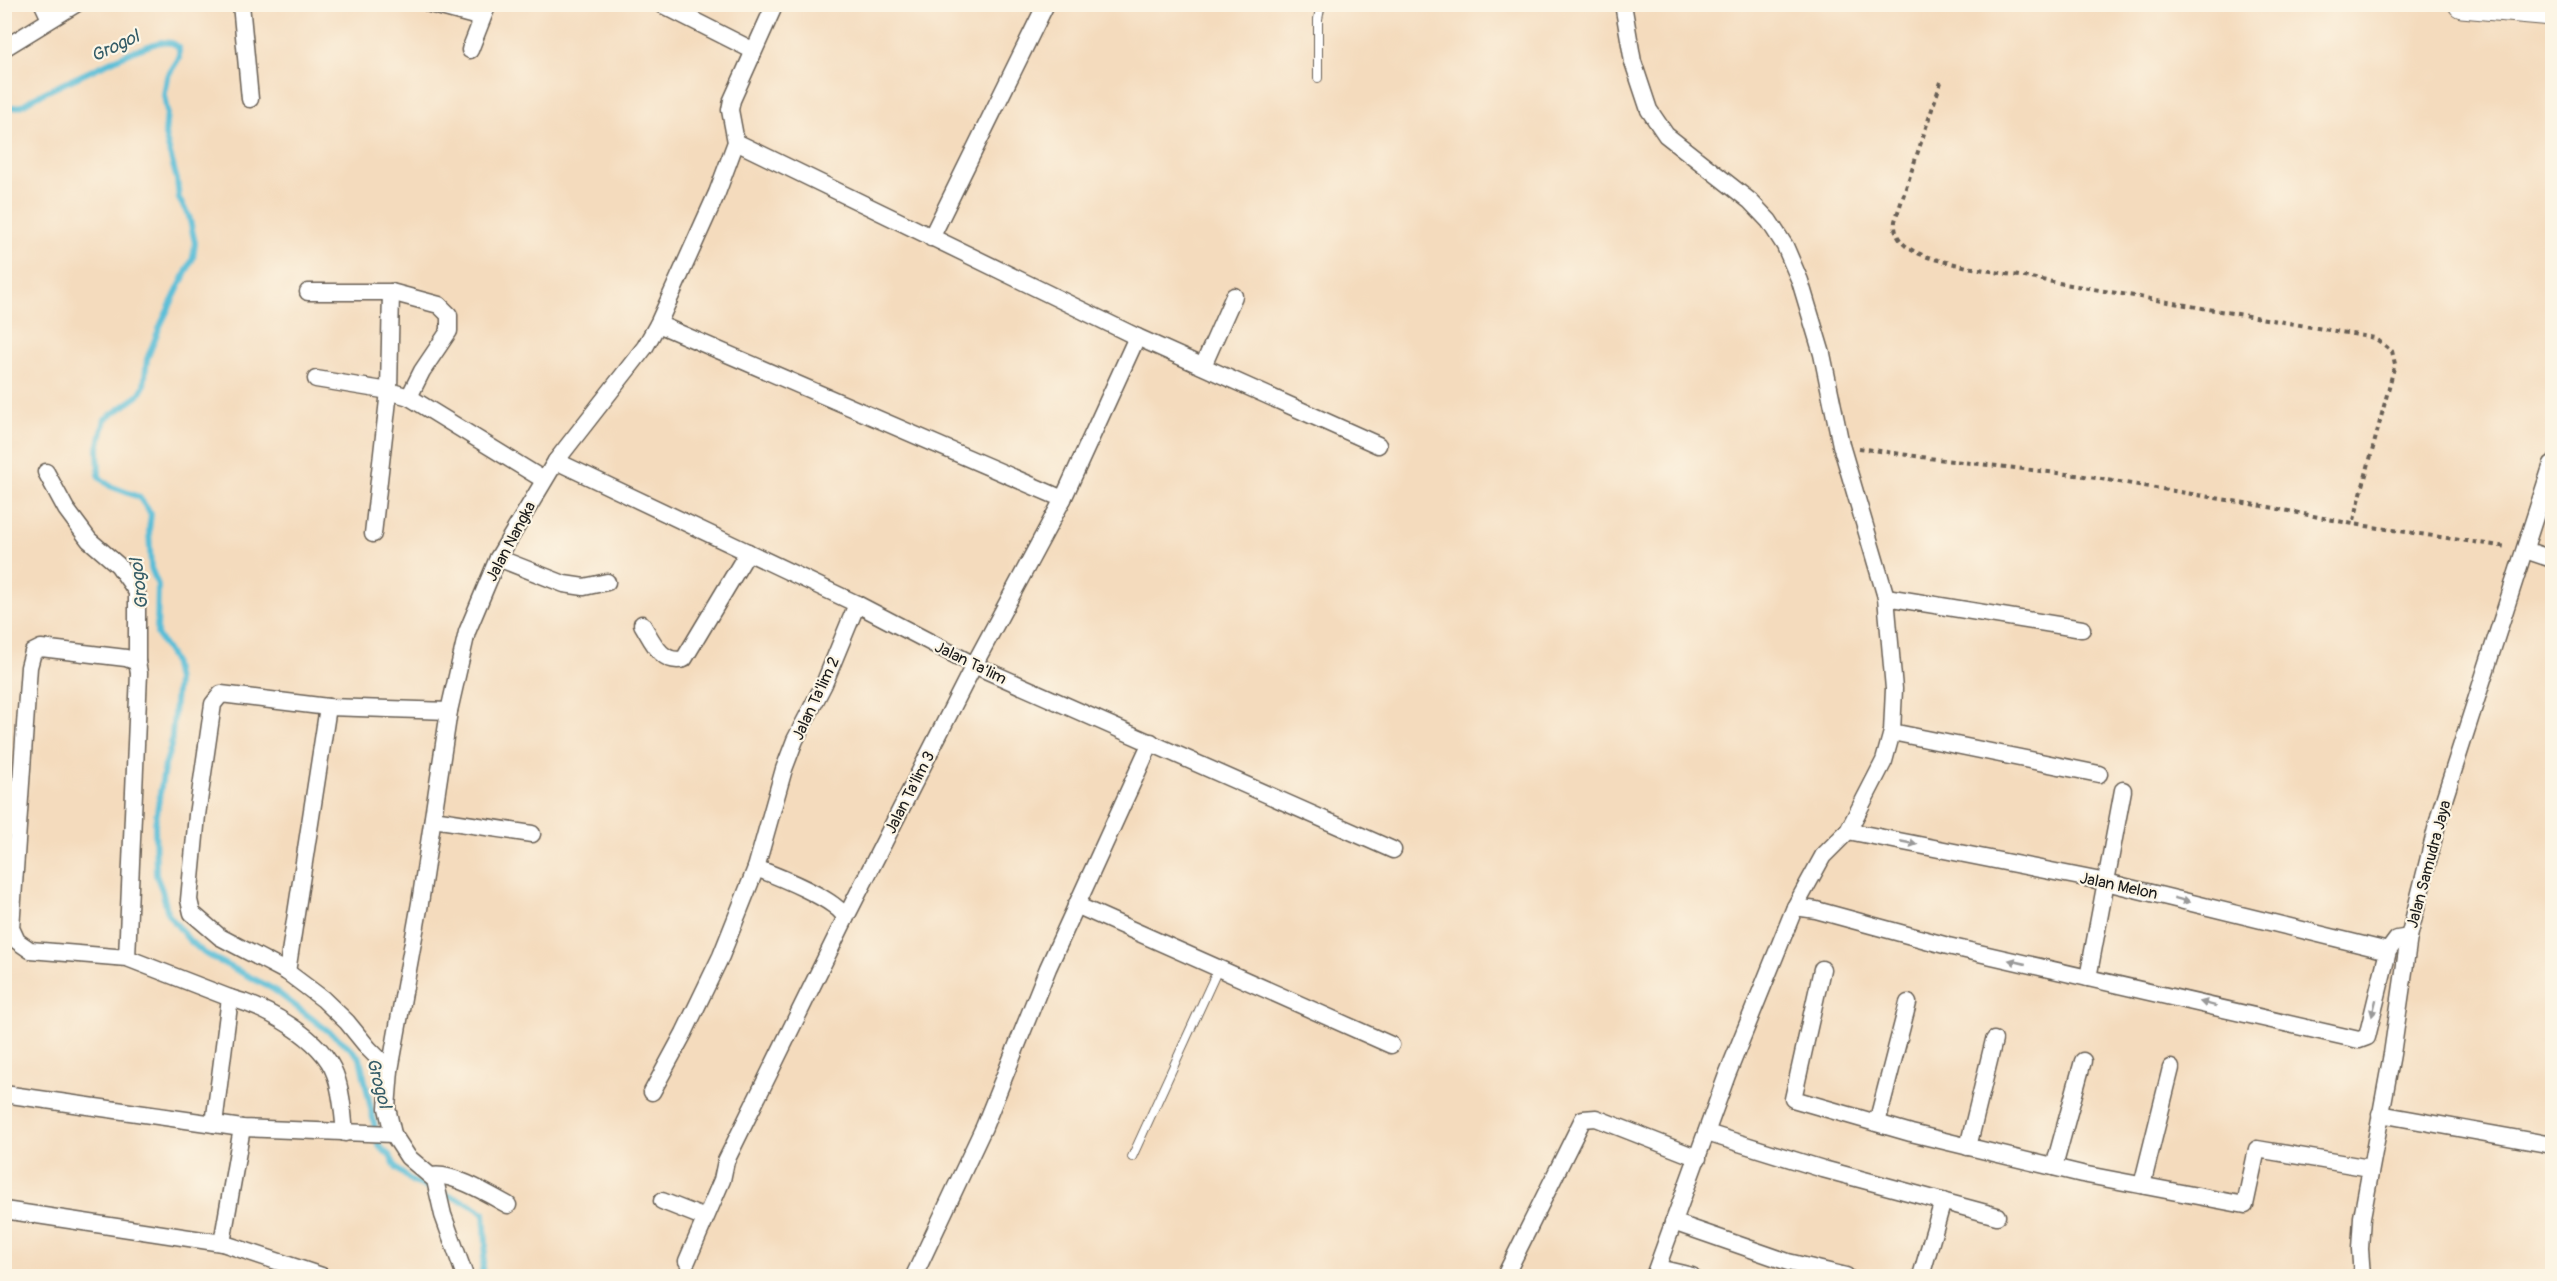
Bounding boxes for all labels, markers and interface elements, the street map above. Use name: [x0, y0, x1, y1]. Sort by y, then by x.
water label: Grogol: [87, 25, 145, 68]
street label: Jalan Nangka: [482, 498, 540, 585]
water label: Grogol: [125, 556, 154, 610]
street label: Jalan Ta'lim: [931, 637, 1010, 689]
street label: Jalan Ta'lim 2: [788, 653, 844, 743]
street label: Jalan Ta'lim 3: [881, 748, 939, 837]
street label: Jalan Samudra Jaya: [2402, 798, 2456, 930]
one-way arrow: [1900, 839, 1919, 848]
street label: Jalan Melon: [2078, 868, 2160, 904]
one-way arrow: [2173, 895, 2191, 905]
one-way arrow: [2008, 956, 2027, 966]
one-way arrow: [2199, 999, 2217, 1008]
one-way arrow: [2369, 999, 2379, 1017]
water label: Grogol: [361, 1056, 397, 1112]

